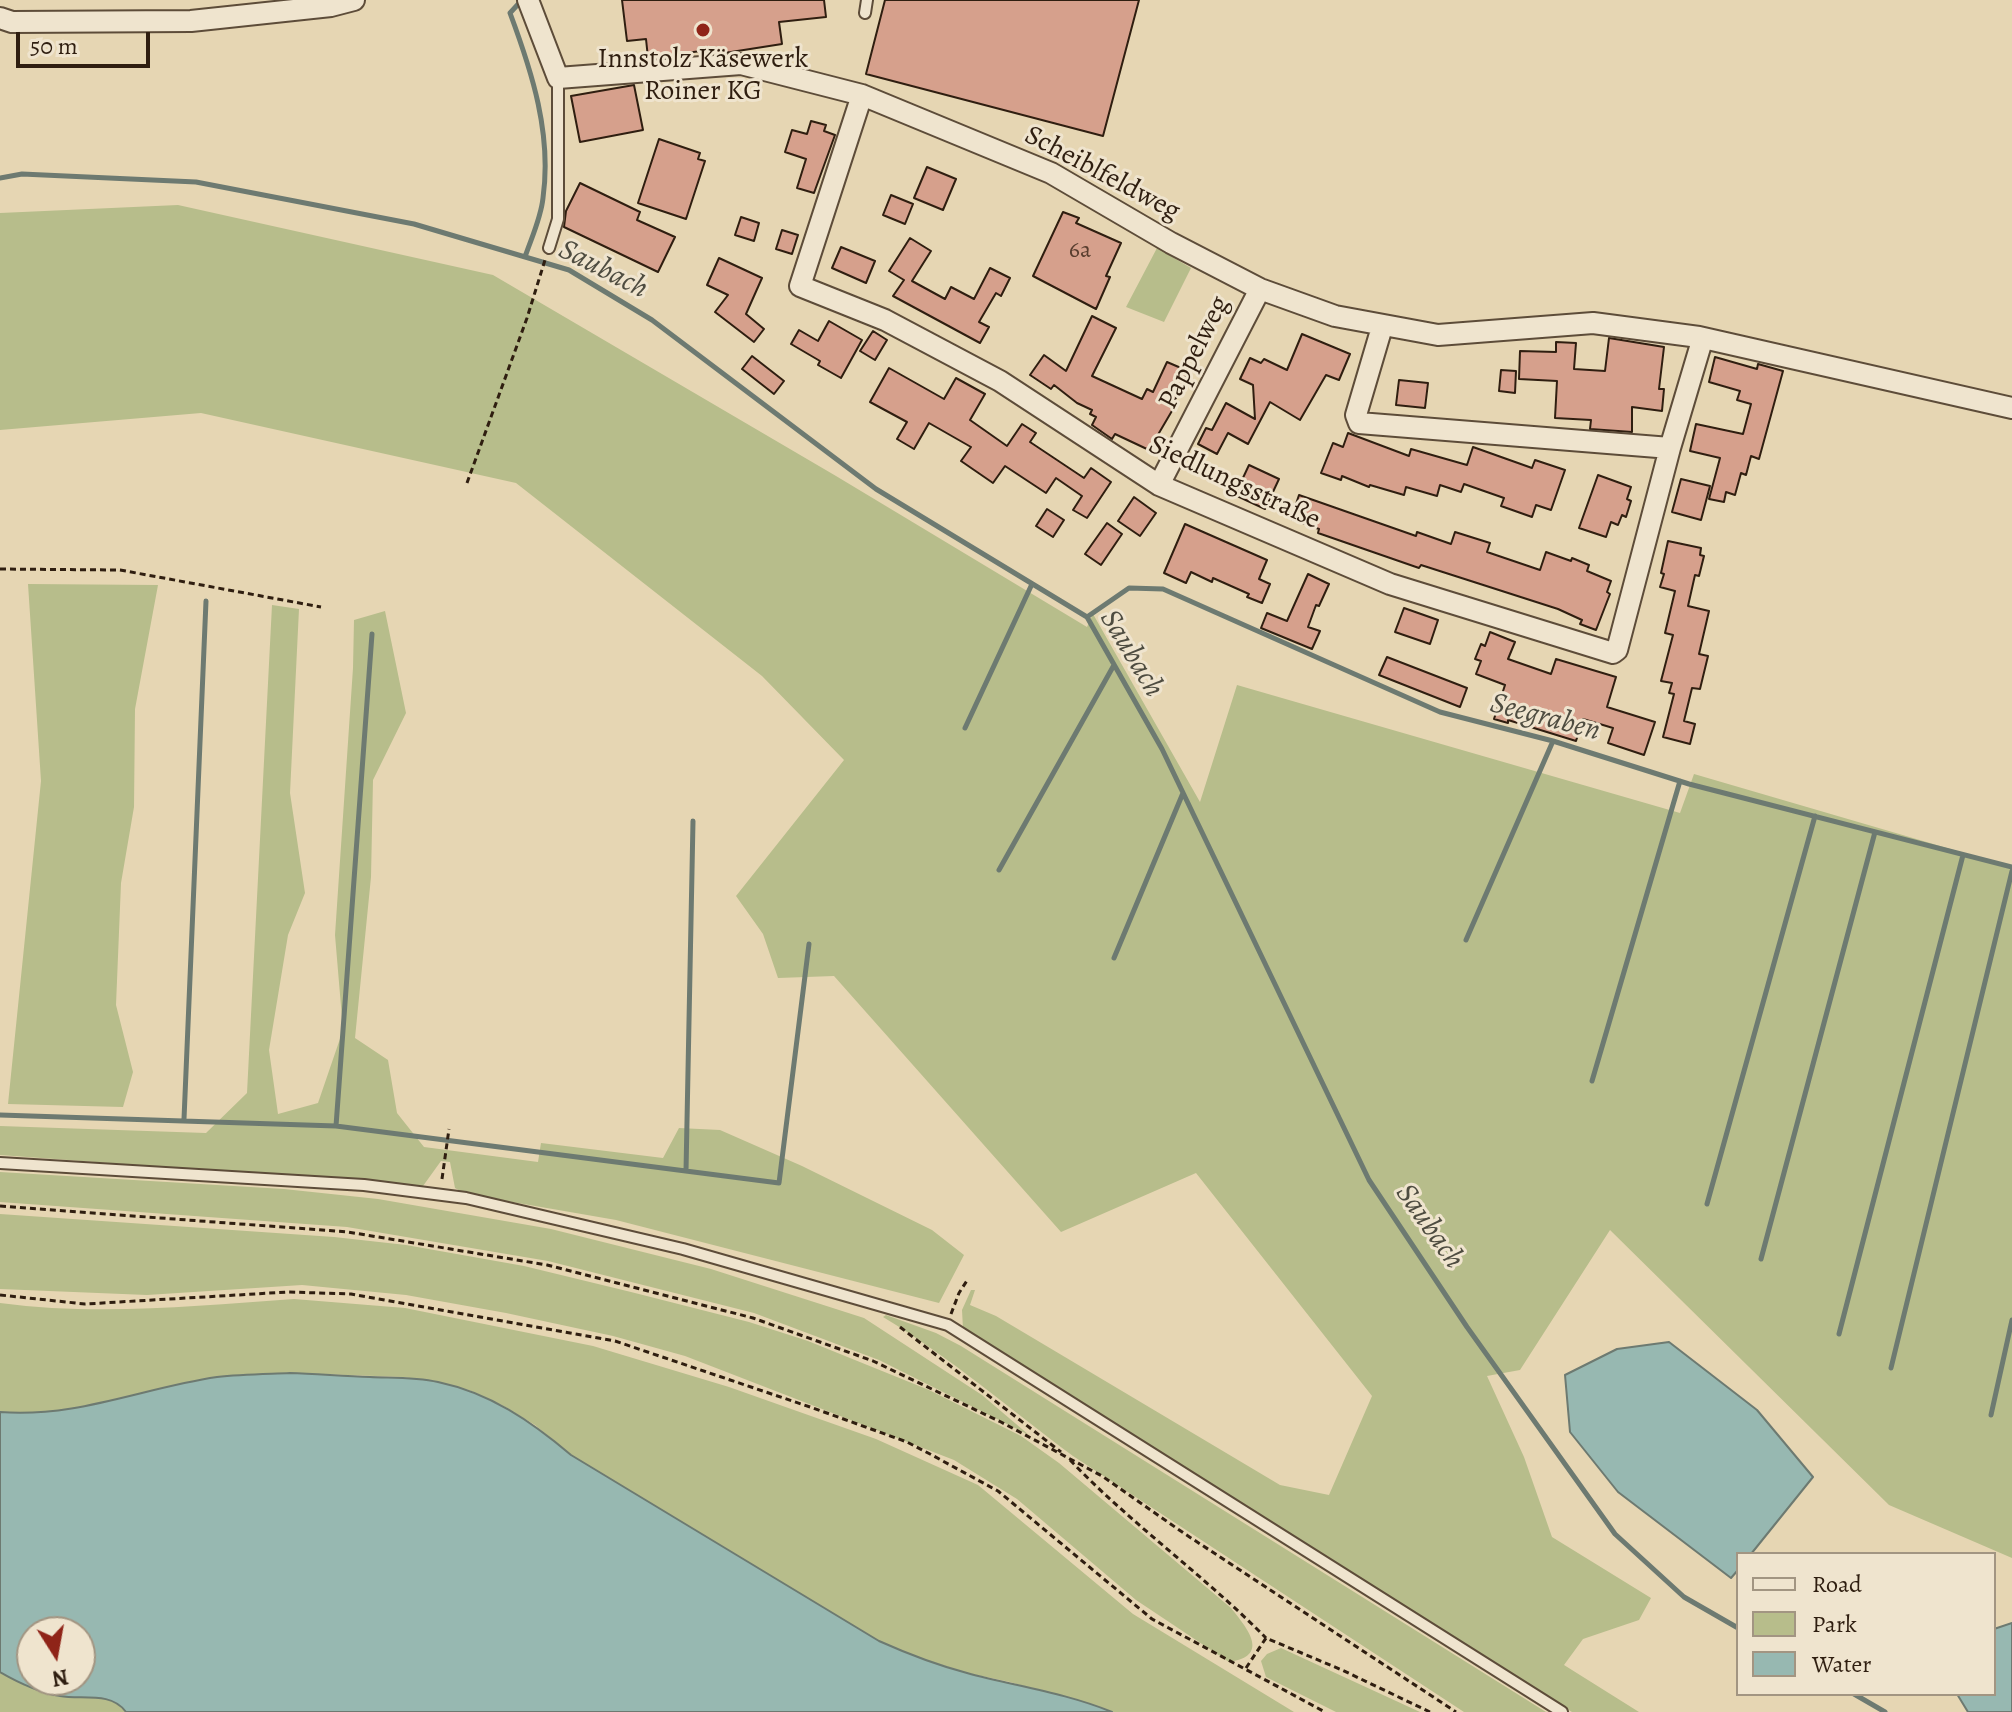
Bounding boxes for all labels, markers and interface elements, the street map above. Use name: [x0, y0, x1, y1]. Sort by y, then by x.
scale bar: [20, 16, 154, 66]
marker: Innstolz Käsewerk Roiner KG: [694, 21, 712, 39]
text: 50 m: [30, 30, 78, 62]
place label: Innstolz Käsewerk Roiner KG: [598, 43, 808, 109]
street label: Scheiblfeldweg: [1018, 119, 1186, 229]
water label: Saubach: [552, 232, 654, 308]
house number: 6a: [1069, 237, 1091, 265]
street label: Pappelweg: [1152, 291, 1238, 415]
street label: Siedlungsstraße: [1143, 429, 1325, 537]
water label: Saubach: [1091, 604, 1171, 704]
water label: Seegraben: [1486, 686, 1604, 750]
water label: Saubach: [1387, 1178, 1471, 1276]
legend: [1736, 1552, 1996, 1696]
text: Road: [1812, 1568, 1862, 1600]
text: Park: [1812, 1608, 1857, 1640]
north arrow: [16, 1616, 96, 1696]
text: Water: [1812, 1648, 1872, 1680]
text: N: [49, 1661, 71, 1694]

